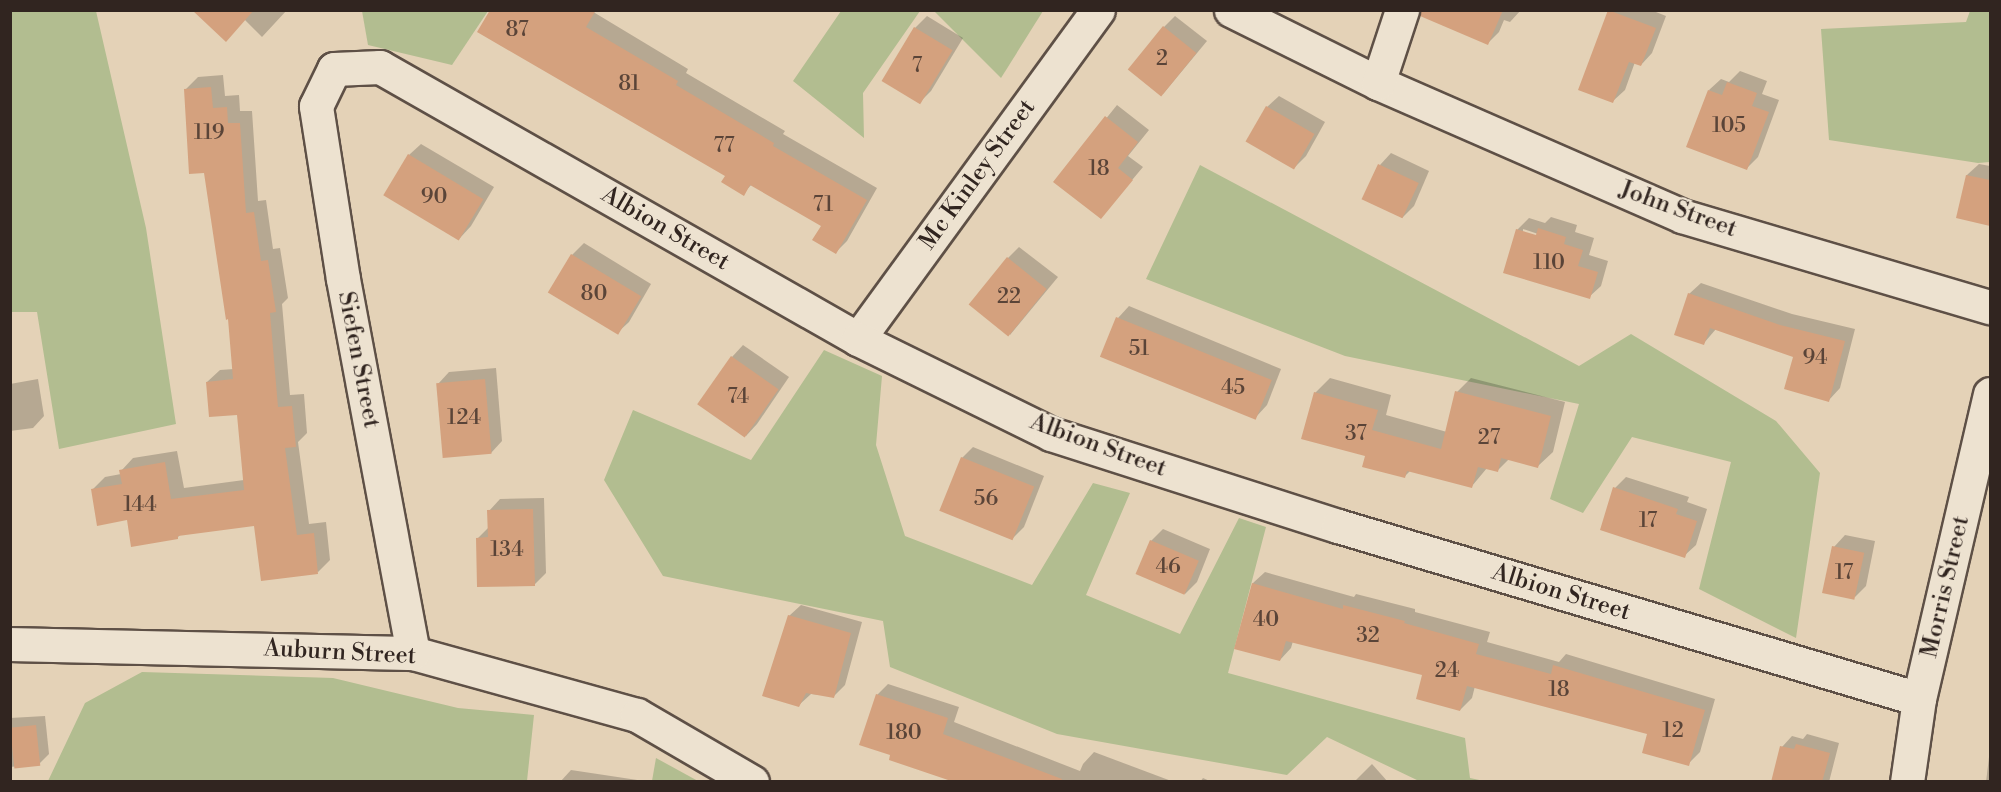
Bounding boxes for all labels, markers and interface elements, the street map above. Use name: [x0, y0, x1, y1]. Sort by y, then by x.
house number: 87: [505, 17, 529, 43]
house number: 2: [1156, 46, 1168, 72]
house number: 7: [912, 53, 922, 79]
house number: 81: [618, 71, 640, 97]
street label: Mc Kinley Street: [914, 94, 1042, 256]
house number: 105: [1712, 113, 1746, 139]
house number: 119: [194, 120, 224, 146]
house number: 77: [713, 133, 735, 159]
house number: 18: [1088, 156, 1110, 182]
street label: John Street: [1616, 176, 1740, 244]
street label: Albion Street: [596, 181, 734, 277]
house number: 90: [421, 184, 447, 210]
house number: 71: [813, 192, 833, 218]
house number: 110: [1533, 250, 1565, 276]
house number: 80: [581, 281, 607, 307]
house number: 22: [997, 284, 1021, 310]
street label: Siefen Street: [331, 289, 385, 431]
house number: 51: [1129, 336, 1149, 362]
house number: 94: [1802, 345, 1828, 371]
house number: 45: [1221, 375, 1245, 401]
house number: 74: [727, 384, 749, 410]
house number: 124: [447, 405, 481, 431]
street label: Albion Street: [1026, 408, 1170, 484]
house number: 37: [1345, 421, 1367, 447]
house number: 27: [1478, 425, 1500, 451]
house number: 56: [974, 486, 998, 512]
house number: 144: [123, 492, 157, 518]
house number: 17: [1639, 508, 1657, 534]
street label: Morris Street: [1916, 513, 1976, 661]
house number: 134: [490, 537, 524, 563]
house number: 46: [1155, 554, 1181, 580]
street label: Albion Street: [1488, 558, 1634, 628]
house number: 17: [1835, 560, 1853, 586]
house number: 40: [1253, 607, 1279, 633]
house number: 32: [1356, 623, 1380, 649]
street label: Auburn Street: [263, 635, 417, 671]
house number: 24: [1435, 658, 1459, 684]
house number: 18: [1548, 677, 1570, 703]
house number: 12: [1662, 718, 1684, 744]
house number: 180: [886, 720, 922, 746]

